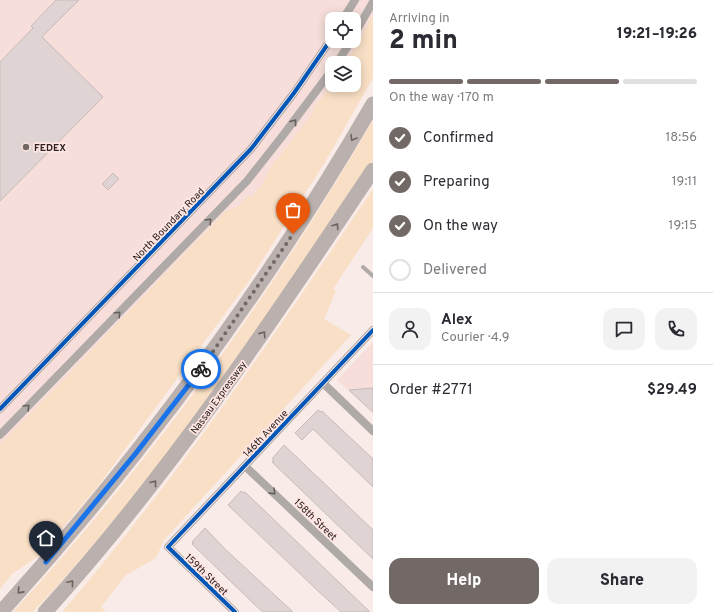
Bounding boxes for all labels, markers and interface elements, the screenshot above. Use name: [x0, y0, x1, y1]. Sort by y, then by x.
text: Arriving in: [389, 11, 450, 27]
map controls: [325, 12, 361, 92]
button: locate: [325, 12, 361, 48]
text: 2 min: [389, 25, 458, 58]
text: 19:21–19:26: [617, 25, 697, 44]
button: layers: [325, 56, 361, 92]
text: On the way · 170 m: [389, 90, 494, 106]
one-way arrow: [289, 120, 296, 127]
icon: check: [389, 127, 411, 149]
text: Confirmed: [423, 129, 494, 148]
text: 18:56: [665, 130, 697, 146]
one-way arrow: [351, 134, 358, 141]
marker: FEDEX: [21, 142, 31, 152]
place label: FEDEX: [34, 142, 66, 155]
icon: check: [389, 171, 411, 193]
text: Preparing: [423, 173, 490, 192]
text: 19:11: [672, 174, 697, 190]
street label: North Boundary Road: [130, 185, 208, 265]
pin: [276, 193, 310, 234]
icon: bag: [282, 199, 304, 221]
icon: check: [389, 215, 411, 237]
text: On the way: [423, 217, 498, 236]
one-way arrow: [204, 218, 212, 226]
text: 19:15: [669, 218, 697, 234]
one-way arrow: [331, 224, 338, 231]
text: Delivered: [423, 261, 487, 280]
button: person: [389, 308, 431, 350]
button: chat: [603, 308, 645, 350]
button: phone: [655, 308, 697, 350]
one-way arrow: [113, 311, 121, 319]
text: Alex: [441, 311, 473, 330]
text: Courier · 4.9: [441, 330, 509, 346]
one-way arrow: [258, 332, 265, 339]
courier: [181, 349, 221, 389]
icon: bike: [190, 358, 212, 380]
street label: Nassau Expressway: [188, 359, 250, 437]
text: Order #2771: [389, 381, 473, 400]
text: $29.49: [647, 381, 697, 400]
one-way arrow: [22, 404, 30, 412]
street label: 146th Avenue: [241, 408, 291, 461]
one-way arrow: [149, 480, 156, 487]
one-way arrow: [268, 488, 276, 495]
street label: 158th Street: [291, 496, 339, 544]
pin: [29, 521, 63, 562]
icon: home: [35, 527, 57, 549]
street label: 159th Street: [182, 551, 230, 599]
button: Help: [389, 558, 539, 604]
button: Share: [547, 558, 697, 604]
one-way arrow: [67, 580, 74, 587]
one-way arrow: [17, 586, 24, 594]

